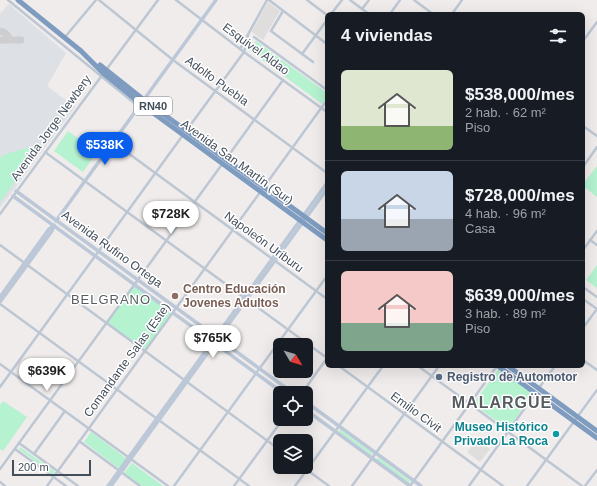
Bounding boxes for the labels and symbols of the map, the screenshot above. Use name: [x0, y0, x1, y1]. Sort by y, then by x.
street label: Esquivel Aldao: [220, 20, 292, 78]
street label: Adolfo Puebla: [183, 53, 252, 109]
street label: Avenida Jorge Newbery: [8, 72, 94, 184]
road number: RN40: [134, 97, 172, 115]
street label: Avenida San Martín (Sur): [178, 117, 296, 207]
pin: $538K: [77, 132, 133, 166]
pin: $728K: [143, 201, 199, 235]
street label: Avenida Rufino Ortega: [59, 208, 165, 290]
street label: Napoleón Uriburu: [222, 209, 306, 275]
place label: Centro Educación Jovenes Adultos: [183, 282, 286, 310]
marker: Centro Educación Jovenes Adultos: [170, 291, 180, 301]
district label: BELGRANO: [71, 292, 151, 307]
street label: Comandante Salas (Este): [81, 300, 173, 420]
pin: $765K: [185, 325, 241, 359]
north arrow: [273, 338, 313, 378]
pin: $639K: [19, 358, 75, 392]
place label: Registro de Automotor: [447, 370, 578, 384]
marker: Registro de Automotor: [434, 372, 444, 382]
street label: Emilio Civit: [388, 389, 445, 435]
district label: MALARGÜE: [452, 393, 552, 411]
place label: Museo Histórico Privado La Roca: [454, 420, 548, 448]
marker: Museo Histórico Privado La Roca: [551, 429, 561, 439]
scale bar: [12, 458, 91, 477]

